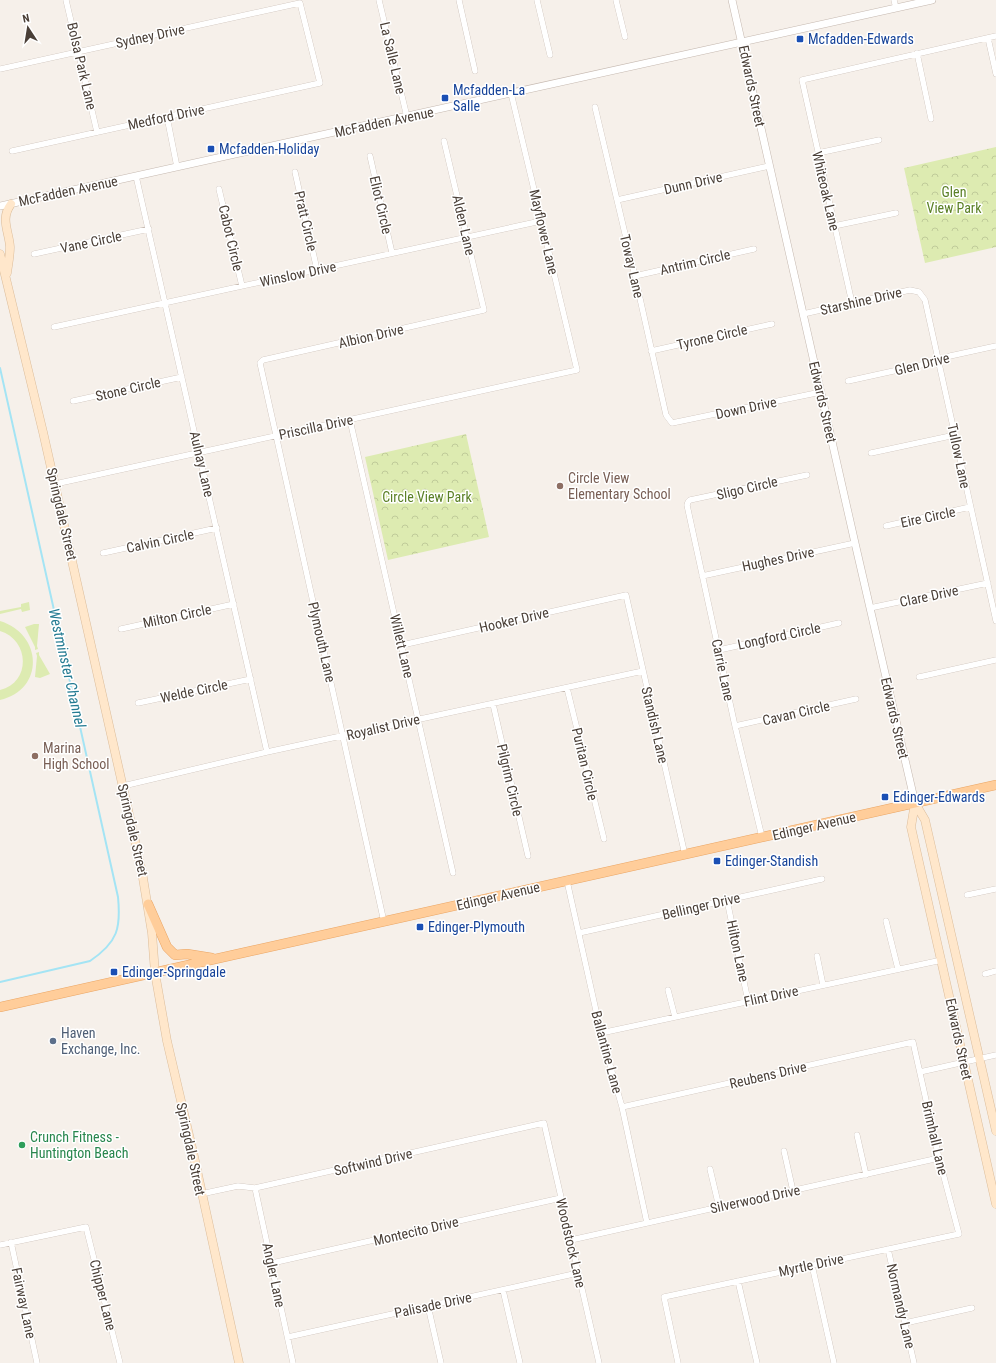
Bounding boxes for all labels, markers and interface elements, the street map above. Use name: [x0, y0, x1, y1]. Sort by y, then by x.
north arrow: [8, 8, 48, 48]
text: N: [21, 12, 31, 26]
street label: La Salle Lane: [377, 20, 409, 96]
street label: Bolsa Park Lane: [64, 21, 100, 112]
street label: Sydney Drive: [114, 21, 186, 51]
place label: Mcfadden-Edwards: [808, 31, 914, 47]
marker: Mcfadden-Edwards: [795, 34, 805, 44]
street label: Edwards Street: [736, 44, 768, 128]
place label: Mcfadden-La Salle: [453, 82, 525, 114]
marker: Mcfadden-La Salle: [440, 93, 450, 103]
street label: Medford Drive: [126, 101, 206, 133]
street label: McFadden Avenue: [333, 104, 435, 140]
place label: Mcfadden-Holiday: [219, 141, 320, 157]
marker: Mcfadden-Holiday: [206, 144, 216, 154]
street label: Whiteoak Lane: [809, 150, 843, 233]
street label: Dunn Drive: [662, 168, 724, 197]
street label: McFadden Avenue: [17, 173, 119, 209]
street label: Eliot Circle: [367, 174, 396, 236]
park label: Glen View Park: [927, 184, 982, 216]
street label: Mayflower Lane: [526, 188, 562, 277]
street label: Pratt Circle: [291, 189, 321, 253]
street label: Alden Lane: [449, 193, 479, 257]
street label: Cabot Circle: [216, 203, 246, 273]
street label: Vane Circle: [59, 228, 124, 256]
street label: Toway Lane: [617, 232, 647, 300]
street label: Antrim Circle: [658, 246, 732, 278]
street label: Winslow Drive: [258, 258, 338, 290]
street label: Starshine Drive: [819, 284, 904, 318]
street label: Albion Drive: [337, 321, 406, 351]
street label: Tyrone Circle: [675, 321, 749, 353]
street label: Glen Drive: [893, 349, 952, 379]
street label: Edwards Street: [806, 360, 840, 444]
street label: Stone Circle: [94, 374, 163, 404]
street label: Down Drive: [714, 394, 778, 422]
street label: Priscilla Drive: [277, 411, 355, 443]
street label: Tullow Lane: [944, 422, 974, 490]
street label: Aulnay Lane: [187, 429, 217, 499]
street label: Springdale Street: [44, 466, 80, 562]
place label: Circle View Elementary School: [568, 470, 671, 502]
street label: Sligo Circle: [715, 473, 780, 503]
marker: Circle View Elementary School: [555, 481, 565, 491]
park label: Circle View Park: [382, 489, 473, 505]
street label: Eire Circle: [899, 503, 957, 531]
street label: Calvin Circle: [125, 526, 196, 556]
street label: Hughes Drive: [741, 543, 816, 574]
street label: Clare Drive: [898, 582, 960, 610]
street label: Plymouth Lane: [305, 600, 339, 684]
street label: Milton Circle: [141, 601, 213, 631]
street label: Hooker Drive: [478, 604, 551, 636]
water label: Westminster Channel: [45, 607, 90, 730]
street label: Willett Lane: [387, 612, 417, 680]
street label: Longford Circle: [736, 619, 822, 653]
street label: Carrie Lane: [709, 638, 737, 703]
street label: Welde Circle: [159, 676, 230, 706]
street label: Edwards Street: [878, 676, 912, 760]
street label: Standish Lane: [638, 685, 672, 765]
street label: Cavan Circle: [761, 697, 832, 729]
street label: Royalist Drive: [345, 711, 422, 743]
street label: Puritan Circle: [569, 726, 601, 802]
place label: Marina High School: [43, 740, 110, 772]
street label: Pilgrim Circle: [494, 742, 526, 818]
marker: Marina High School: [30, 751, 40, 761]
street label: Springdale Street: [115, 782, 151, 878]
place label: Edinger-Edwards: [893, 789, 985, 805]
marker: Edinger-Edwards: [880, 792, 890, 802]
street label: Edinger Avenue: [771, 809, 858, 843]
place label: Edinger-Standish: [725, 853, 818, 869]
marker: Edinger-Standish: [712, 856, 722, 866]
street label: Edinger Avenue: [455, 879, 542, 913]
street label: Bellinger Drive: [660, 889, 742, 923]
place label: Edinger-Plymouth: [428, 919, 525, 935]
street label: Hilton Lane: [724, 919, 752, 984]
marker: Edinger-Plymouth: [415, 922, 425, 932]
place label: Edinger-Springdale: [122, 964, 226, 980]
marker: Edinger-Springdale: [109, 967, 119, 977]
street label: Flint Drive: [742, 982, 800, 1010]
street label: Edwards Street: [943, 997, 975, 1081]
street label: Ballantine Lane: [588, 1009, 626, 1095]
place label: Haven Exchange, Inc.: [61, 1025, 141, 1057]
marker: Haven Exchange, Inc.: [48, 1036, 58, 1046]
street label: Reubens Drive: [728, 1058, 808, 1092]
street label: Brimhall Lane: [919, 1099, 951, 1177]
street label: Springdale Street: [173, 1101, 209, 1197]
place label: Crunch Fitness - Huntington Beach: [30, 1129, 128, 1161]
marker: Crunch Fitness - Huntington Beach: [17, 1140, 27, 1150]
street label: Softwind Drive: [332, 1145, 414, 1179]
street label: Silverwood Drive: [708, 1182, 802, 1216]
street label: Woodstock Lane: [553, 1197, 589, 1290]
street label: Montecito Drive: [372, 1213, 461, 1249]
street label: Angler Lane: [259, 1241, 289, 1309]
street label: Myrtle Drive: [777, 1250, 845, 1280]
street label: Chipper Lane: [86, 1258, 120, 1333]
street label: Normandy Lane: [883, 1262, 919, 1350]
street label: Fairway Lane: [9, 1266, 39, 1340]
street label: Palisade Drive: [393, 1289, 474, 1321]

